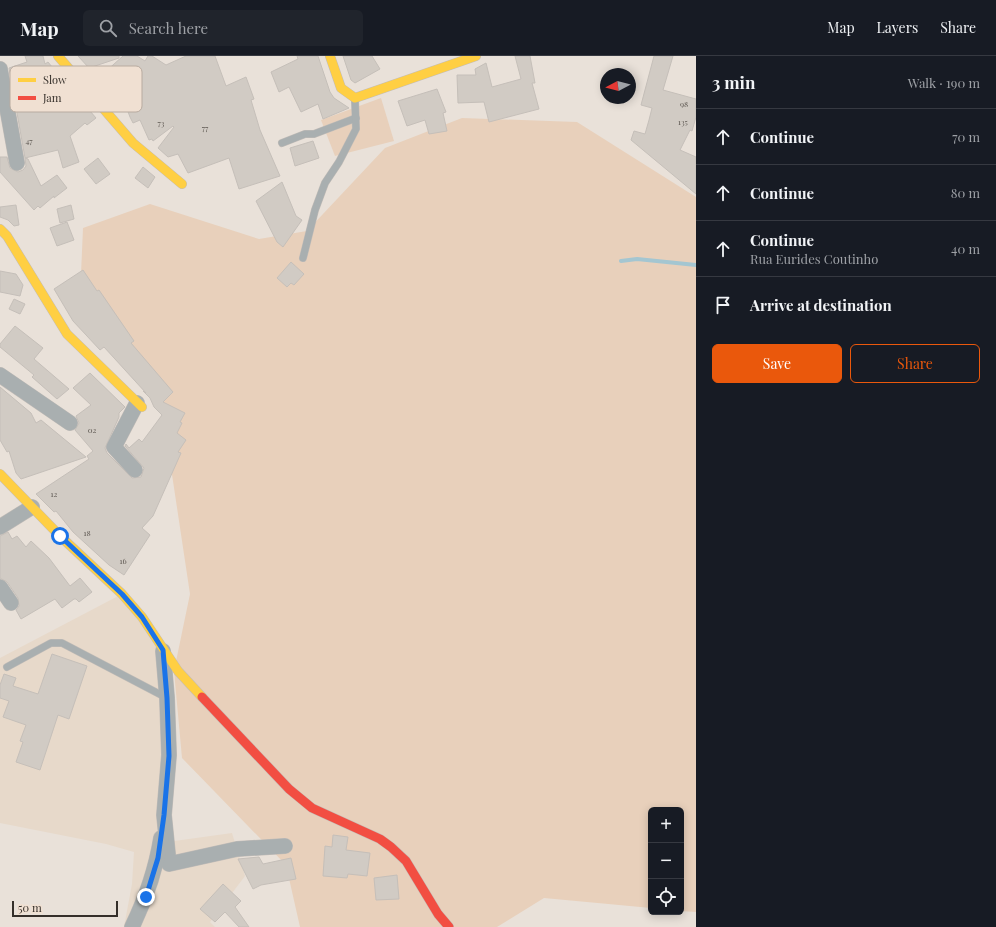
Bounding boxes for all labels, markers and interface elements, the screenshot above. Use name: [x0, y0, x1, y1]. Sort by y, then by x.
search box: [83, 10, 363, 46]
text: Map: [20, 15, 59, 41]
icon: search: [97, 17, 119, 39]
text: Search here: [129, 18, 208, 38]
text: Map: [827, 18, 855, 37]
text: Layers: [877, 18, 918, 37]
text: Share: [940, 18, 976, 37]
legend: [10, 66, 142, 112]
north arrow: [600, 68, 636, 104]
text: 3 min: [712, 71, 755, 93]
text: Slow: [43, 72, 67, 87]
text: Walk · 190 m: [908, 74, 980, 91]
text: Jam: [42, 90, 62, 105]
house number: 98: [680, 98, 688, 109]
house number: 135: [678, 116, 688, 127]
house number: 73: [158, 117, 165, 128]
house number: 77: [202, 122, 209, 133]
icon: ahead: [712, 126, 734, 148]
text: Continue: [750, 127, 814, 147]
text: 70 m: [952, 128, 980, 145]
house number: 47: [25, 135, 33, 146]
icon: ahead: [712, 182, 734, 204]
text: Continue: [750, 183, 814, 203]
text: 80 m: [951, 184, 980, 201]
text: Continue: [750, 230, 814, 250]
icon: ahead: [712, 238, 734, 260]
text: 40 m: [951, 240, 980, 257]
text: Rua Eurides Coutinho: [750, 250, 878, 267]
icon: arrive: [712, 294, 734, 316]
text: Arrive at destination: [750, 295, 892, 315]
button: Save: [712, 344, 842, 383]
button: Share: [850, 344, 980, 383]
house number: 02: [88, 424, 96, 435]
house number: 12: [51, 488, 58, 499]
route start: [51, 527, 69, 545]
house number: 18: [83, 527, 91, 538]
house number: 16: [119, 555, 127, 566]
map controls: [648, 807, 684, 915]
button: +: [648, 807, 684, 843]
button: −: [648, 843, 684, 879]
button: locate: [648, 879, 684, 915]
route end: [137, 888, 155, 906]
scale bar: [12, 899, 118, 918]
text: 50 m: [18, 900, 42, 915]

